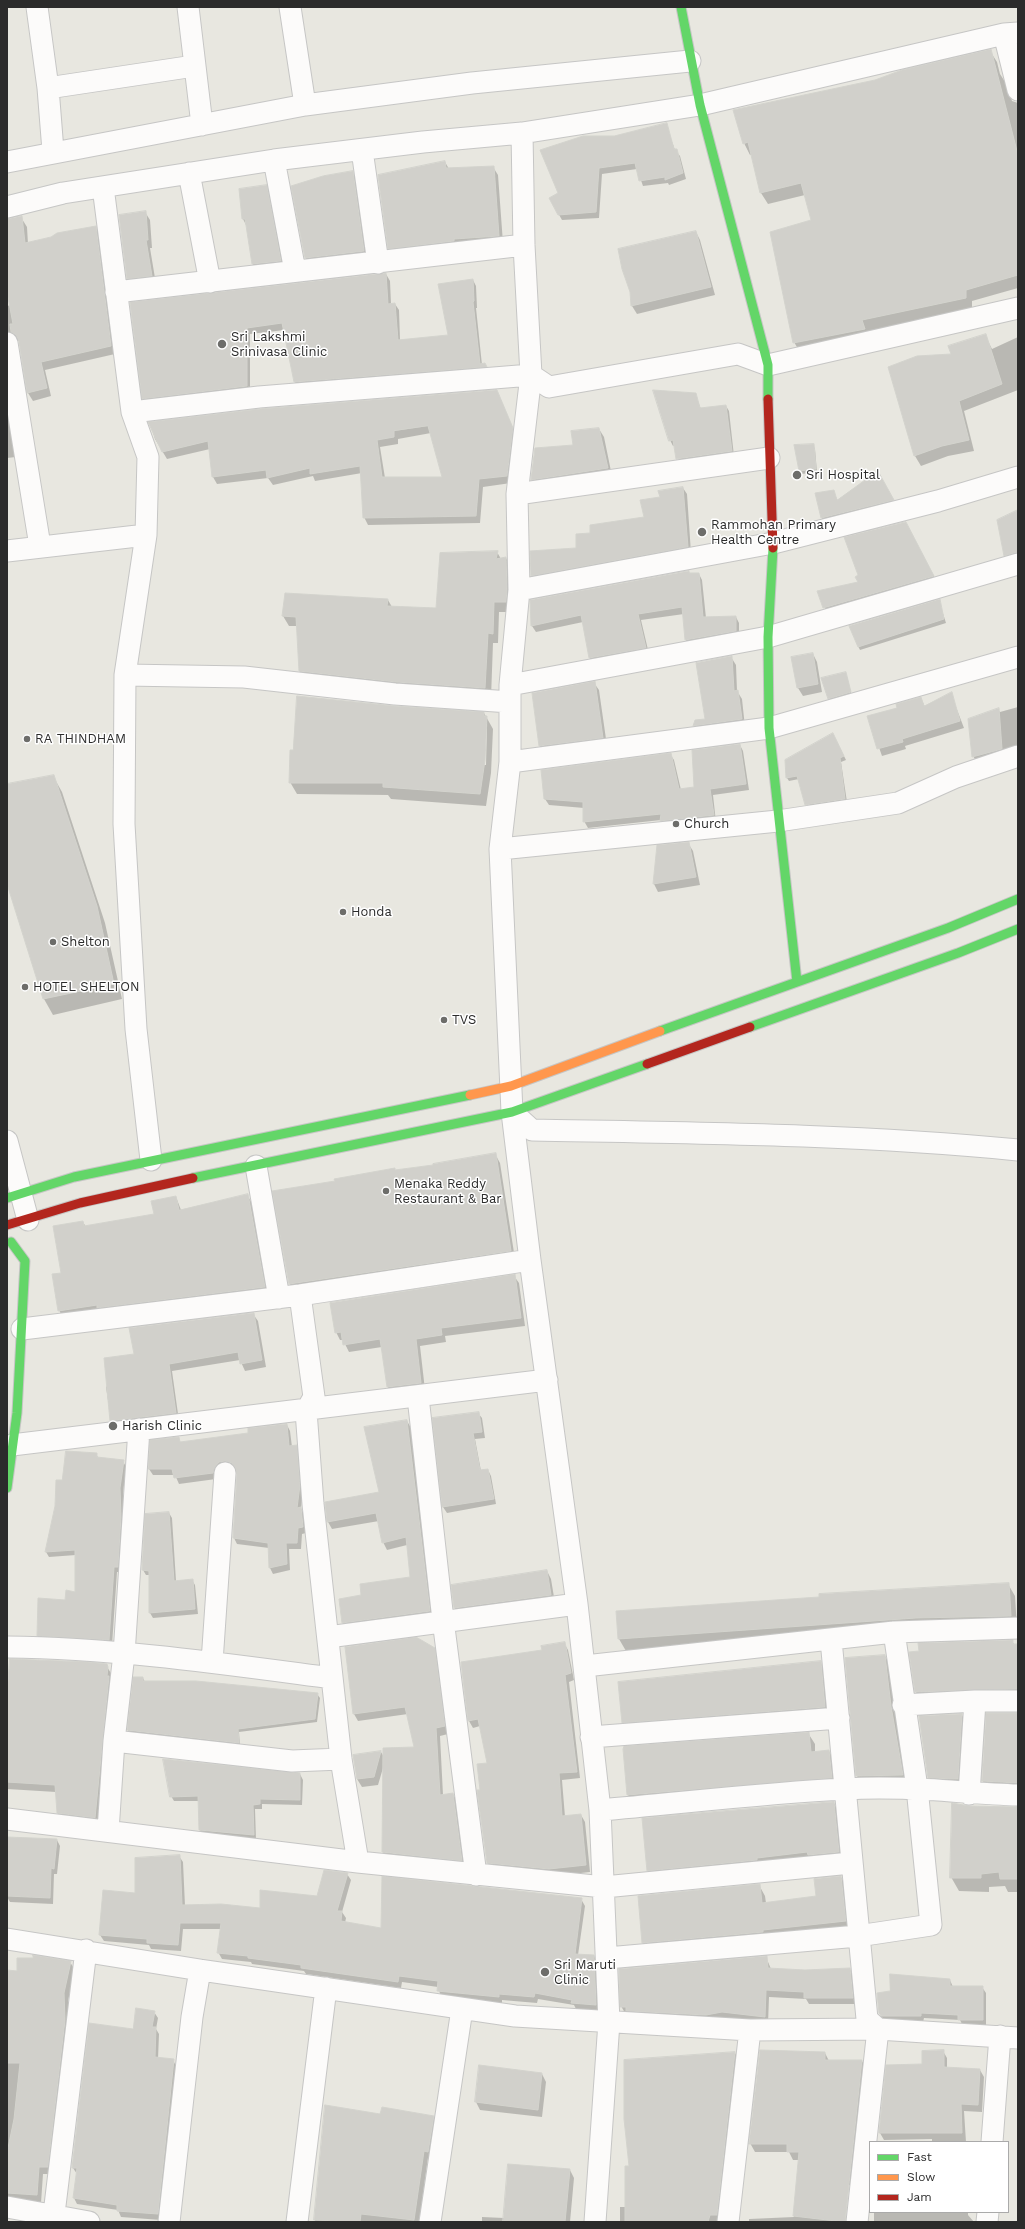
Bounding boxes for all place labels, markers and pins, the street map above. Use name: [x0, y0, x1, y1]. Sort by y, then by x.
place label: Sri Lakshmi Srinivasa Clinic: [231, 329, 327, 360]
marker: Sri Lakshmi Srinivasa Clinic: [216, 338, 228, 350]
place label: Sri Hospital: [806, 467, 880, 483]
marker: Sri Hospital: [791, 469, 803, 481]
place label: Rammohan Primary Health Centre: [711, 517, 836, 548]
marker: Rammohan Primary Health Centre: [696, 526, 708, 538]
place label: RA THINDHAM: [35, 731, 126, 747]
marker: RA THINDHAM: [22, 734, 32, 744]
place label: Church: [684, 816, 729, 832]
marker: Church: [671, 819, 681, 829]
place label: Honda: [351, 904, 392, 920]
marker: Honda: [338, 907, 348, 917]
place label: Shelton: [61, 934, 110, 950]
marker: Shelton: [48, 937, 58, 947]
place label: HOTEL SHELTON: [33, 979, 139, 995]
marker: HOTEL SHELTON: [20, 982, 30, 992]
place label: TVS: [452, 1012, 476, 1028]
marker: TVS: [439, 1015, 449, 1025]
place label: Menaka Reddy Restaurant & Bar: [394, 1176, 502, 1207]
marker: Menaka Reddy Restaurant & Bar: [381, 1186, 391, 1196]
place label: Harish Clinic: [122, 1418, 202, 1434]
marker: Harish Clinic: [107, 1420, 119, 1432]
place label: Sri Maruti Clinic: [554, 1957, 616, 1988]
marker: Sri Maruti Clinic: [539, 1966, 551, 1978]

